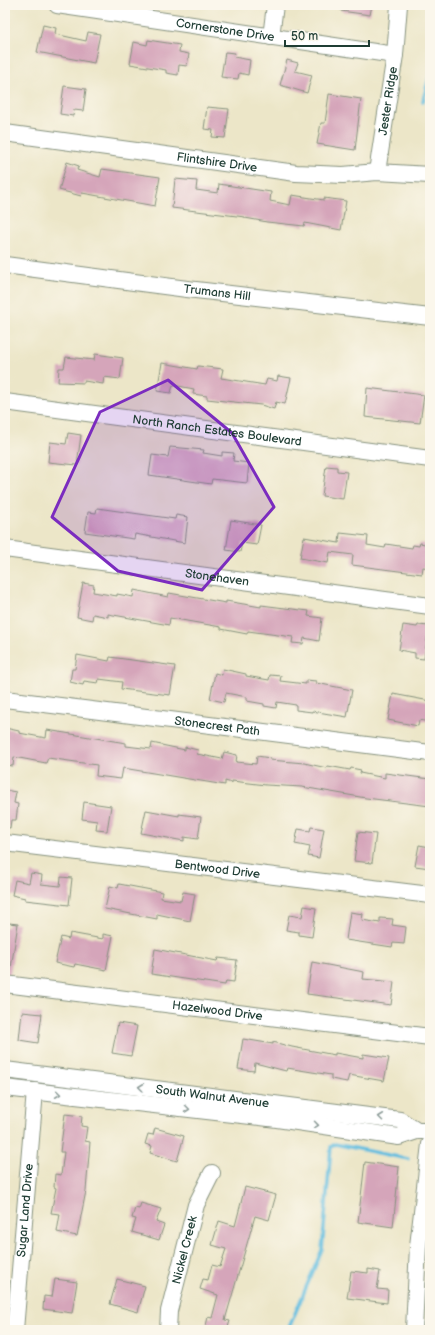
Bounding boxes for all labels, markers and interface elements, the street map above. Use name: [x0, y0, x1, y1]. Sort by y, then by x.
street label: Cornerstone Drive: [175, 16, 275, 45]
scale bar: [285, 22, 369, 48]
text: 50 m: [291, 29, 318, 44]
street label: Jester Ridge: [376, 65, 401, 136]
street label: Flintshire Drive: [176, 150, 258, 176]
street label: Trumans Hill: [183, 282, 251, 304]
street label: North Ranch Estates Boulevard: [131, 412, 303, 450]
street label: Stonehaven: [184, 566, 250, 590]
street label: Stonecrest Path: [174, 714, 261, 739]
street label: Bentwood Drive: [174, 857, 261, 882]
street label: Hazelwood Drive: [171, 998, 263, 1024]
street label: South Walnut Avenue: [155, 1082, 270, 1111]
one-way arrow: [138, 1083, 144, 1092]
one-way arrow: [55, 1089, 61, 1098]
one-way arrow: [184, 1104, 190, 1113]
one-way arrow: [378, 1113, 384, 1122]
one-way arrow: [313, 1120, 319, 1129]
street label: Sugar Land Drive: [14, 1163, 37, 1258]
street label: Nickel Creek: [169, 1214, 201, 1286]

